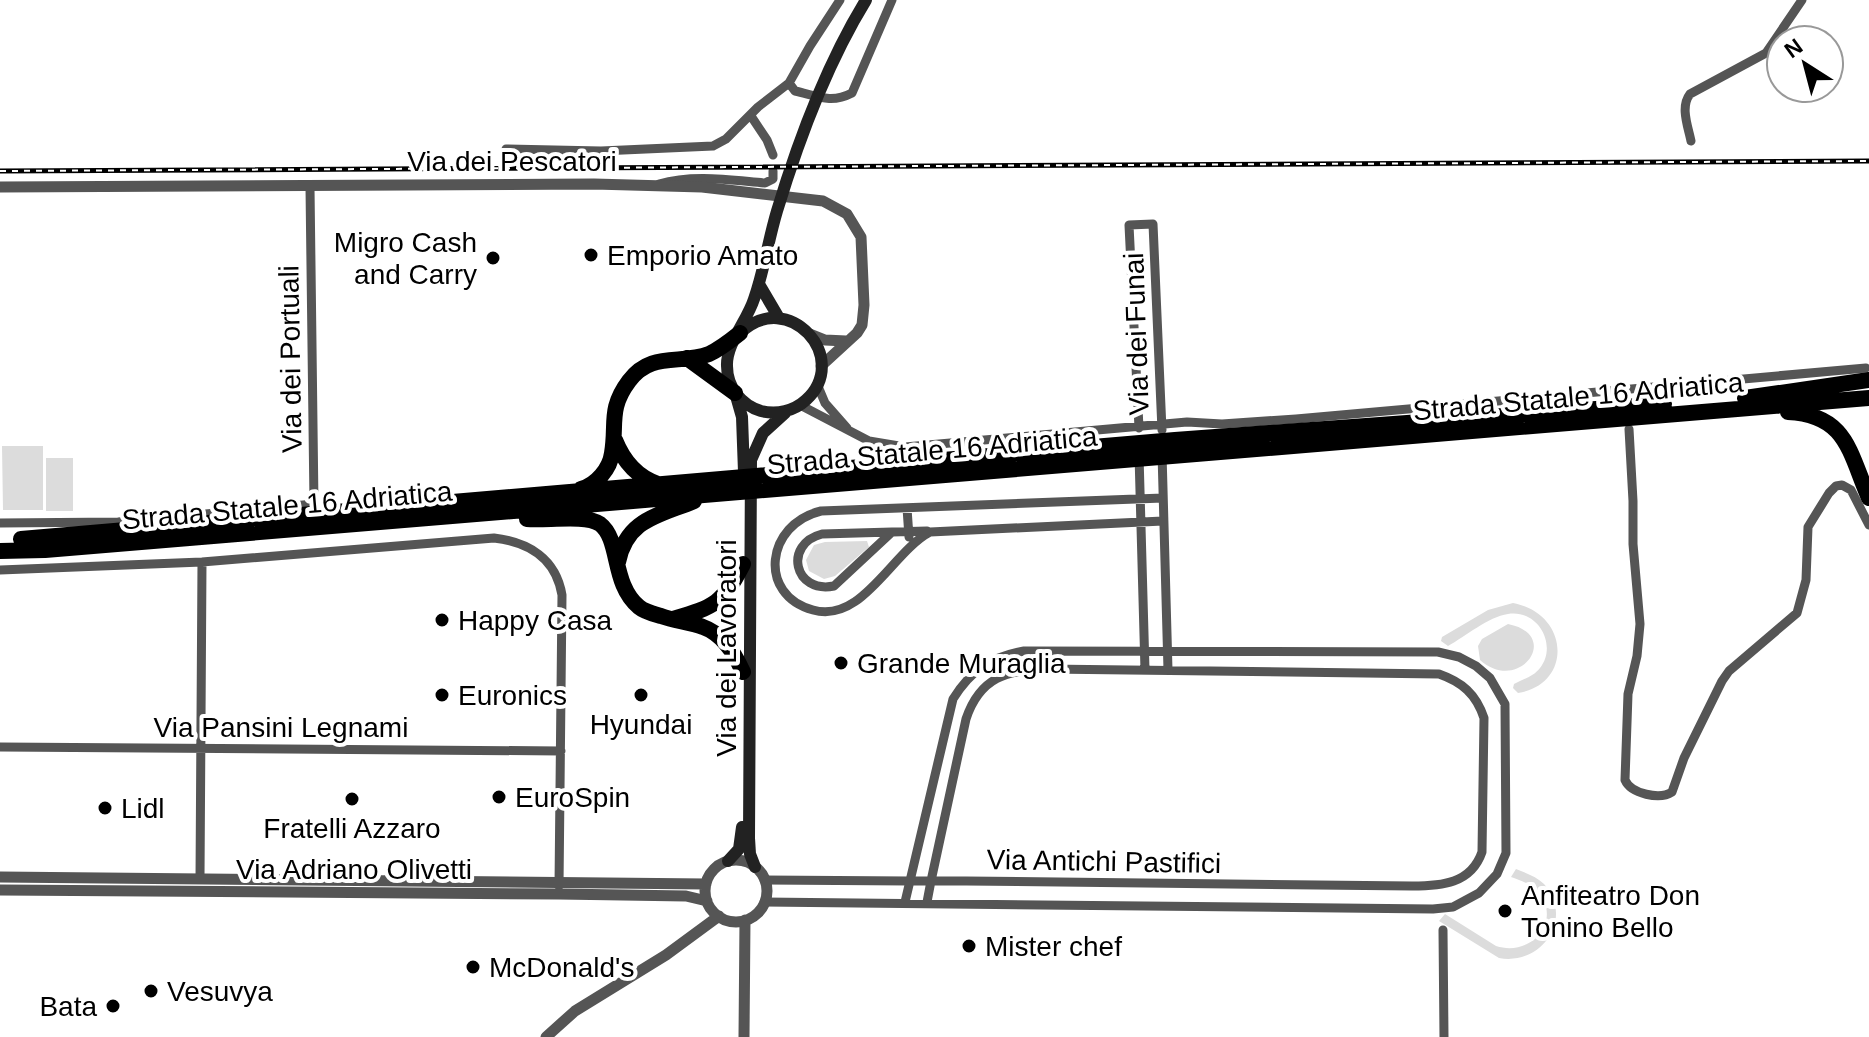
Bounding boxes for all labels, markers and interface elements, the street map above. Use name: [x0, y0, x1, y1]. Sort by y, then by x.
north arrow: [1765, 24, 1845, 104]
text: N: [1780, 33, 1807, 63]
street label: Via dei Pescatori: [407, 146, 617, 177]
place label: Migro Cash and Carry: [334, 227, 477, 290]
place label: Emporio Amato: [607, 240, 798, 271]
marker: Emporio Amato: [582, 246, 600, 264]
marker: Migro Cash and Carry: [484, 249, 502, 267]
street label: Via dei Funai: [1118, 252, 1155, 416]
street label: Via dei Portuali: [273, 265, 308, 453]
street label: Strada Statale 16 Adriatica: [1412, 367, 1745, 426]
street label: Strada Statale 16 Adriatica: [766, 421, 1099, 480]
street label: Strada Statale 16 Adriatica: [121, 476, 454, 535]
street label: Via dei Lavoratori: [711, 539, 742, 757]
place label: Happy Casa: [458, 605, 613, 636]
marker: Happy Casa: [433, 611, 451, 629]
place label: Grande Muraglia: [857, 648, 1066, 679]
marker: Grande Muraglia: [832, 654, 850, 672]
place label: Euronics: [458, 680, 567, 711]
marker: Euronics: [433, 686, 451, 704]
marker: Hyundai: [632, 686, 650, 704]
place label: Hyundai: [590, 709, 692, 740]
street label: Via Pansini Legnami: [154, 712, 408, 743]
place label: EuroSpin: [515, 782, 630, 813]
marker: EuroSpin: [490, 788, 508, 806]
marker: Fratelli Azzaro: [343, 790, 361, 808]
place label: Lidl: [121, 793, 165, 824]
marker: Lidl: [96, 799, 114, 817]
place label: Fratelli Azzaro: [263, 813, 441, 844]
street label: Via Antichi Pastifici: [986, 844, 1221, 879]
street label: Via Adriano Olivetti: [236, 854, 472, 885]
place label: Anfiteatro Don Tonino Bello: [1521, 880, 1700, 943]
marker: Anfiteatro Don Tonino Bello: [1496, 902, 1514, 920]
place label: Mister chef: [985, 931, 1122, 962]
marker: Mister chef: [960, 937, 978, 955]
place label: McDonald's: [489, 952, 634, 983]
marker: McDonald's: [464, 958, 482, 976]
place label: Vesuvya: [167, 976, 273, 1007]
marker: Vesuvya: [142, 982, 160, 1000]
place label: Bata: [39, 991, 97, 1022]
marker: Bata: [104, 997, 122, 1015]

